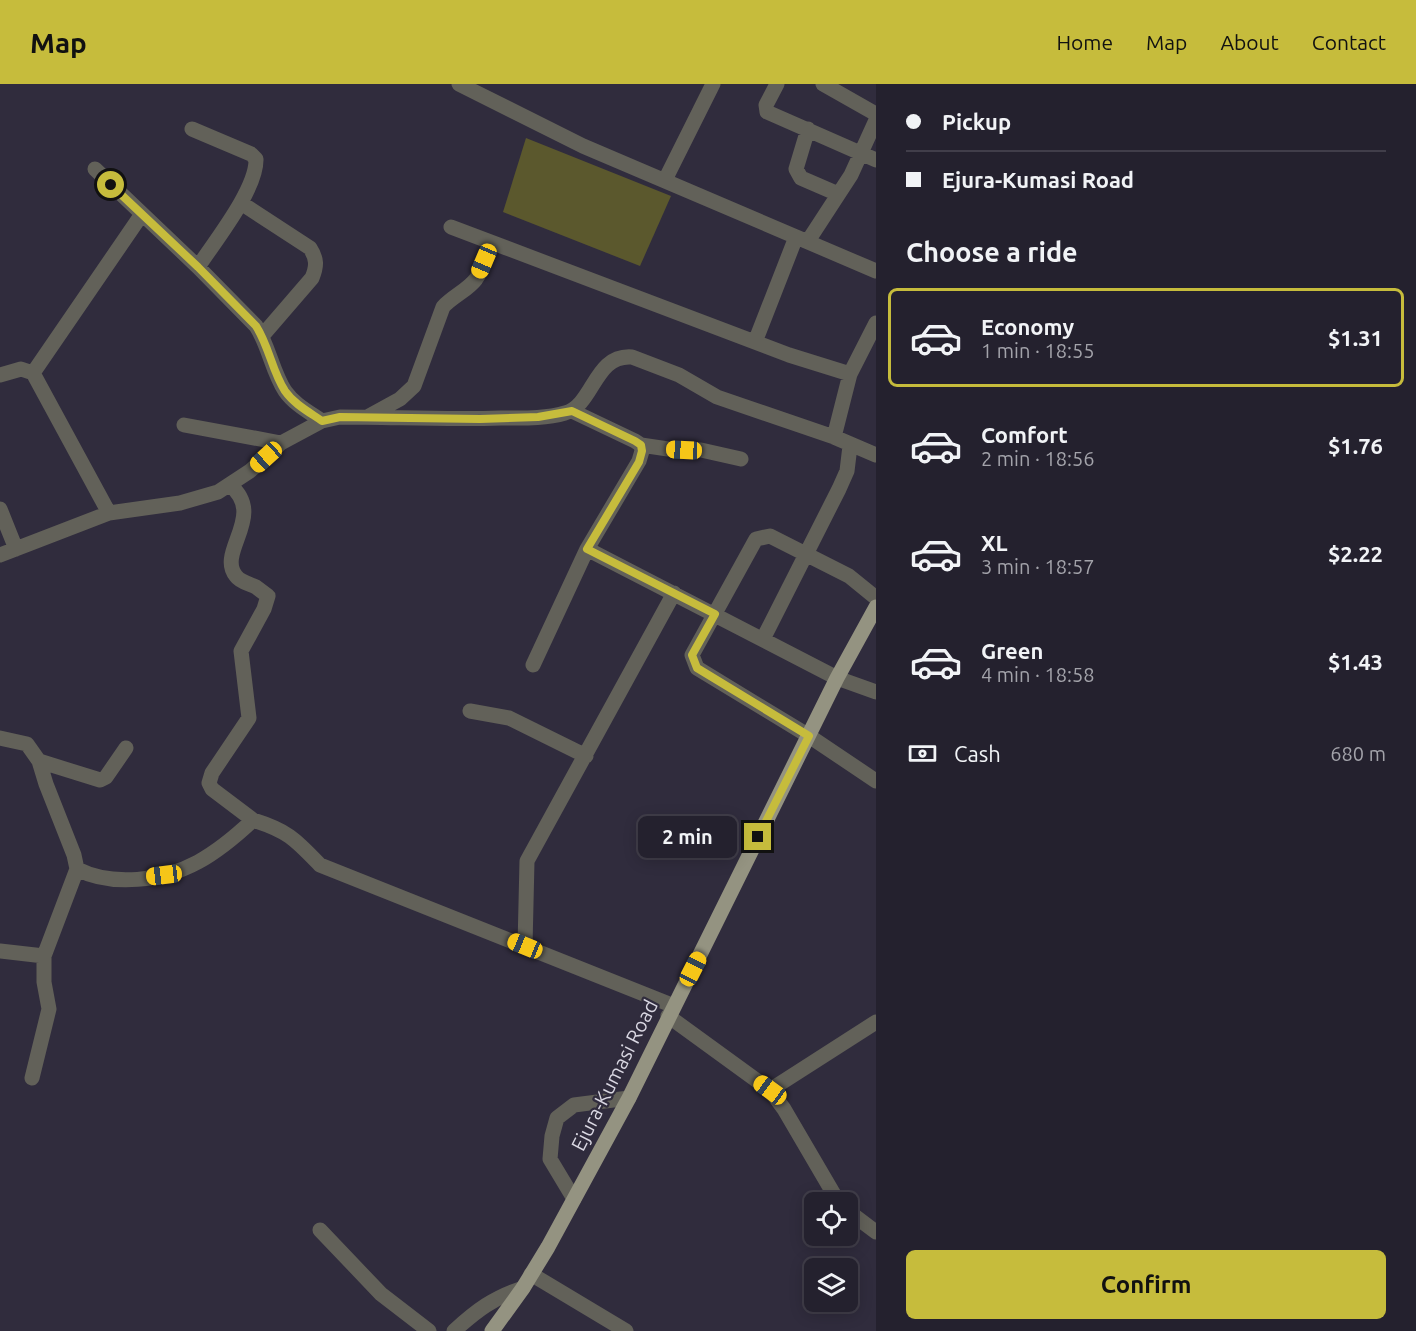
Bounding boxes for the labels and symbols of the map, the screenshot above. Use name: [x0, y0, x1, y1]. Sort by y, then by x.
route start: [97, 171, 124, 198]
car: [469, 241, 499, 281]
car: [247, 438, 285, 476]
car: [666, 440, 702, 460]
callout: 2 min: [638, 816, 737, 858]
route end: [744, 823, 771, 850]
car: [145, 864, 183, 886]
car: [505, 931, 545, 961]
car: [677, 949, 709, 989]
street label: Ejura-Kumasi Road: [566, 996, 662, 1154]
car: [750, 1072, 790, 1108]

